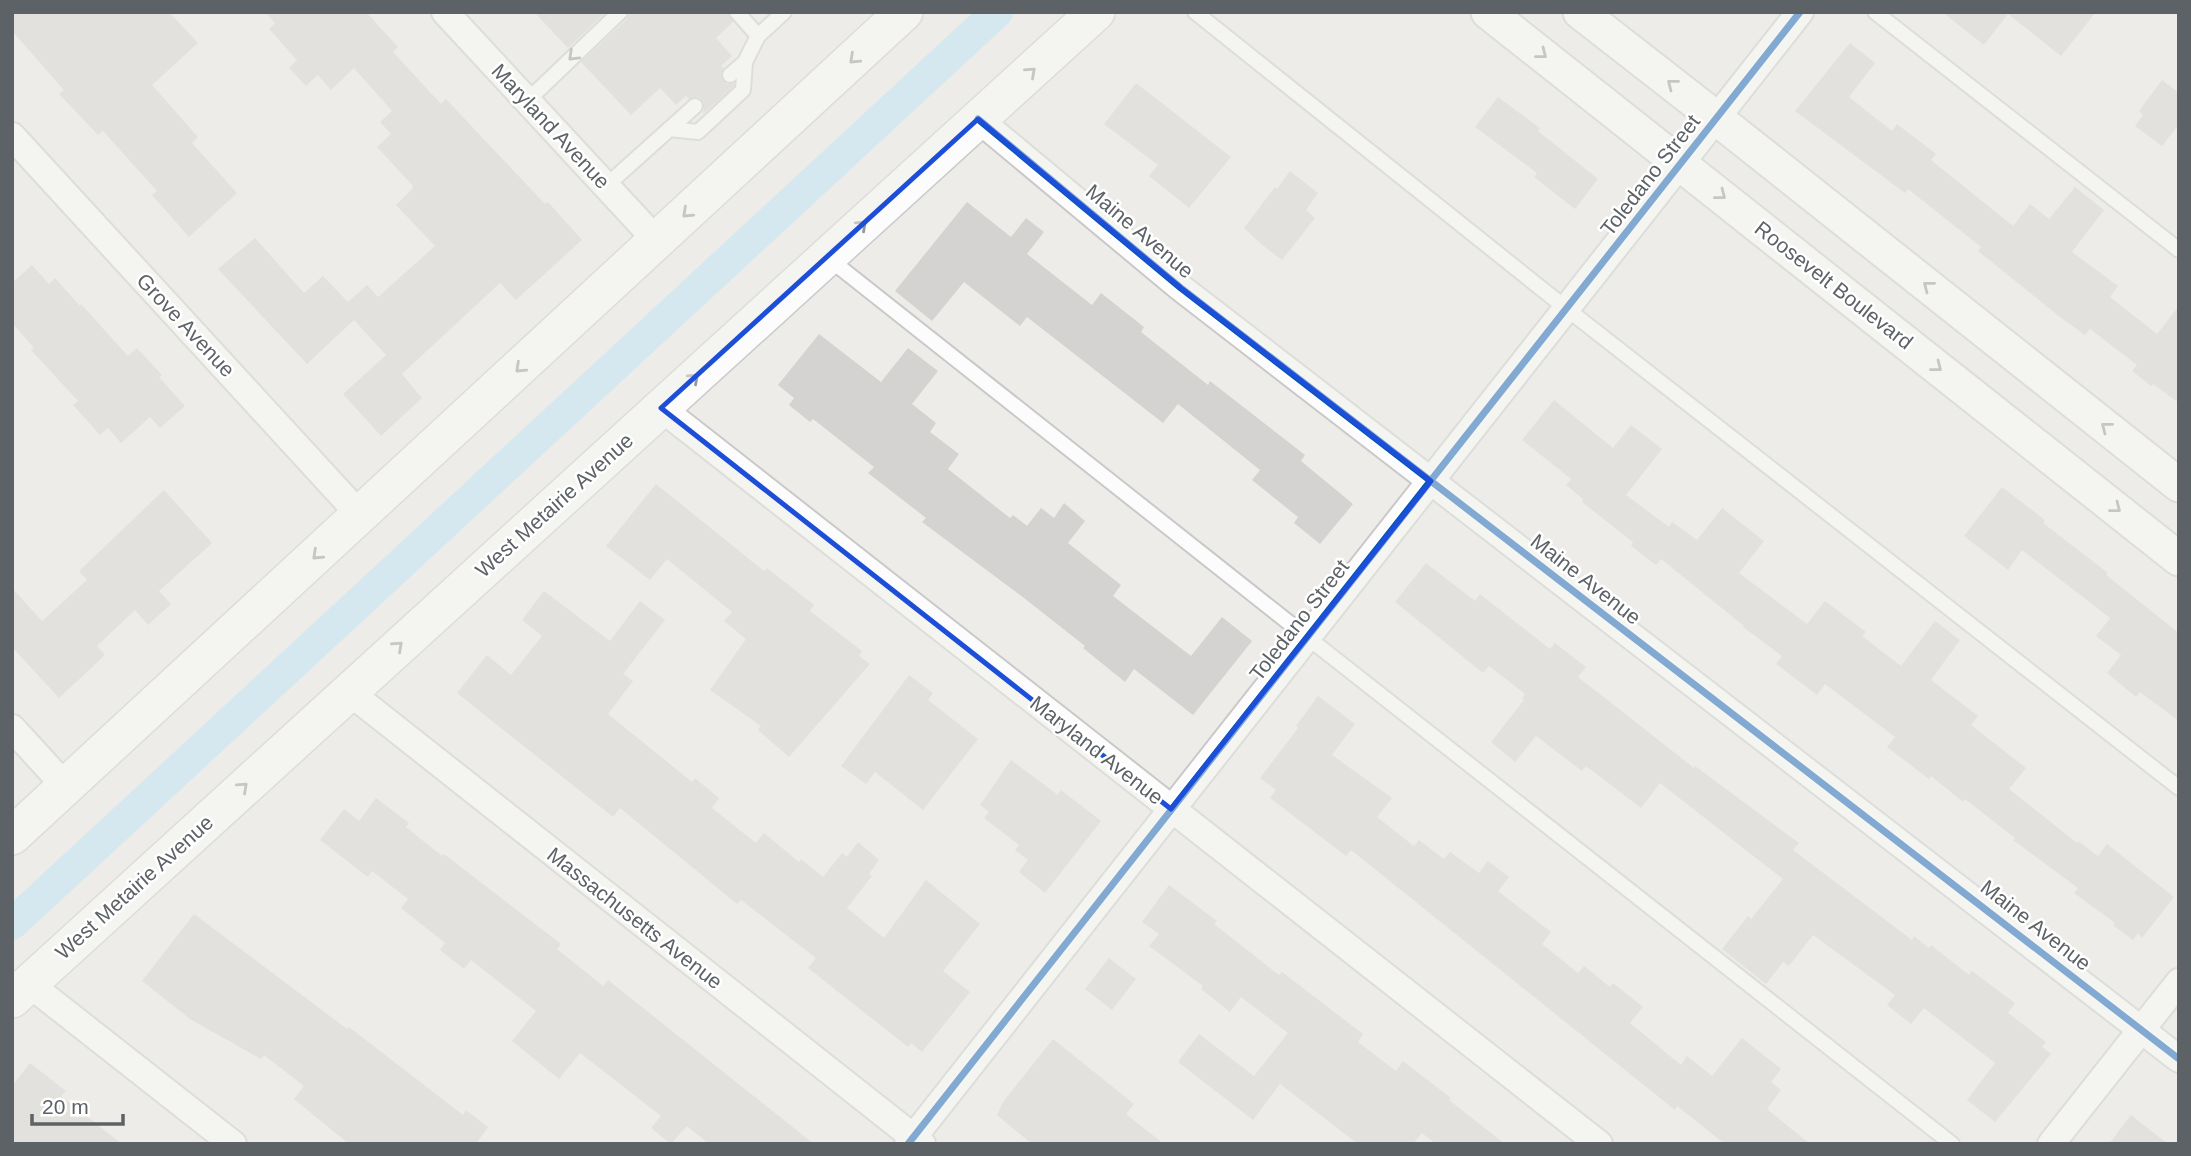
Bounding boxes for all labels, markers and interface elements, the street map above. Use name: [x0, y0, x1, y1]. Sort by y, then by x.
one-way arrow: [1534, 46, 1547, 59]
one-way arrow: [568, 48, 581, 61]
one-way arrow: [849, 50, 862, 63]
street label: Maryland Avenue: [487, 59, 615, 193]
one-way arrow: [1022, 67, 1035, 80]
one-way arrow: [1668, 79, 1680, 92]
street label: Toledano Street: [1596, 110, 1704, 240]
street label: Maine Avenue: [1082, 180, 1198, 282]
one-way arrow: [1713, 186, 1726, 199]
one-way arrow: [682, 205, 695, 218]
street label: Roosevelt Boulevard: [1751, 216, 1917, 354]
one-way arrow: [854, 221, 867, 233]
street label: Grove Avenue: [132, 269, 240, 381]
one-way arrow: [1923, 281, 1935, 294]
one-way arrow: [1930, 358, 1942, 371]
one-way arrow: [515, 359, 528, 372]
one-way arrow: [686, 374, 699, 386]
one-way arrow: [2101, 423, 2114, 435]
street label: West Metairie Avenue: [471, 428, 637, 582]
one-way arrow: [2108, 500, 2120, 513]
street label: Maine Avenue: [1527, 529, 1645, 629]
one-way arrow: [312, 547, 325, 560]
street label: Toledano Street: [1245, 555, 1353, 685]
one-way arrow: [390, 641, 403, 654]
street label: Maryland Avenue: [1026, 691, 1168, 809]
one-way arrow: [235, 783, 248, 795]
street label: West Metairie Avenue: [51, 810, 217, 964]
street label: Massachusetts Avenue: [543, 843, 727, 993]
street label: Maine Avenue: [1977, 875, 2095, 975]
scale bar: [32, 1082, 122, 1126]
text: 20 m: [42, 1095, 89, 1118]

